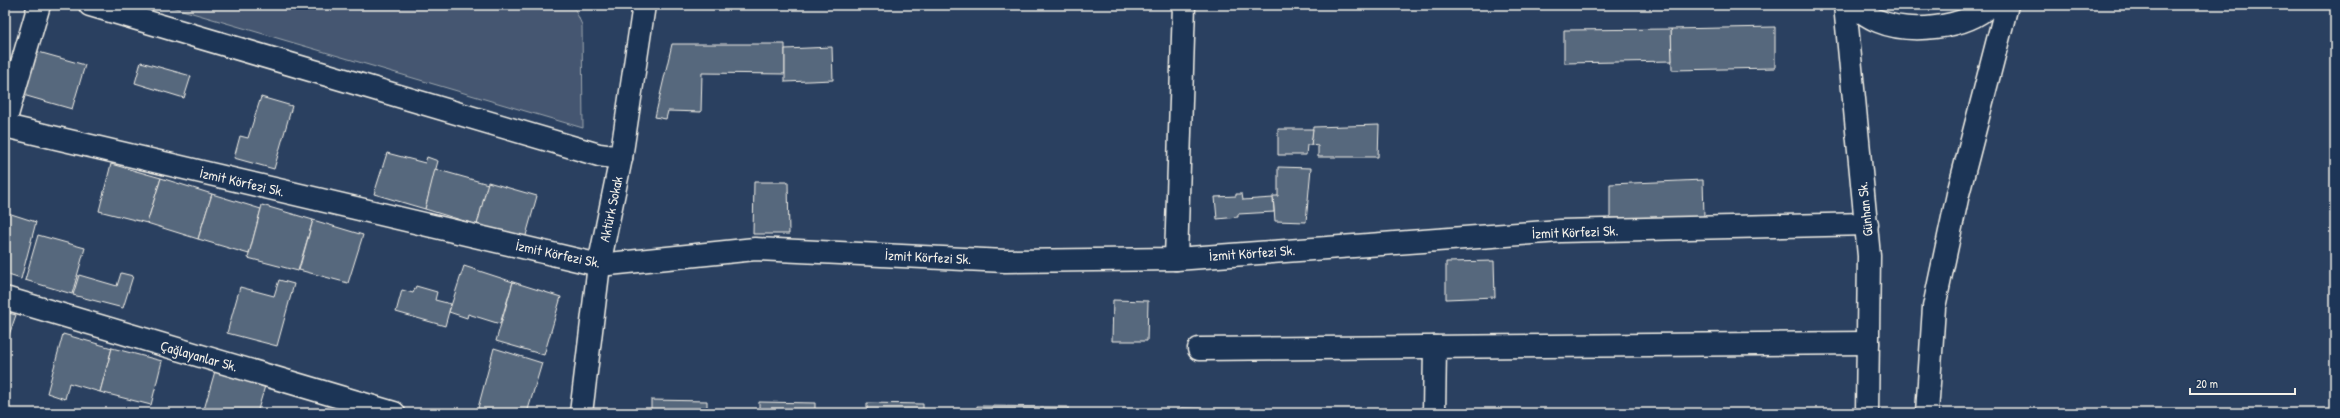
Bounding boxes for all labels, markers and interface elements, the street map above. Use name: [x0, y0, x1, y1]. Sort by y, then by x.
street label: İzmit Körfezi Sk.: [198, 163, 286, 201]
street label: Aktürk Sokak: [594, 174, 627, 243]
street label: Günhan Sk.: [1852, 181, 1877, 237]
street label: İzmit Körfezi Sk.: [1531, 220, 1619, 243]
street label: İzmit Körfezi Sk.: [514, 235, 602, 272]
street label: İzmit Körfezi Sk.: [1208, 240, 1296, 265]
street label: İzmit Körfezi Sk.: [884, 245, 972, 268]
street label: Çağlayanlar Sk.: [158, 335, 240, 377]
scale bar: [2190, 370, 2295, 396]
text: 20 m: [2196, 375, 2218, 392]

